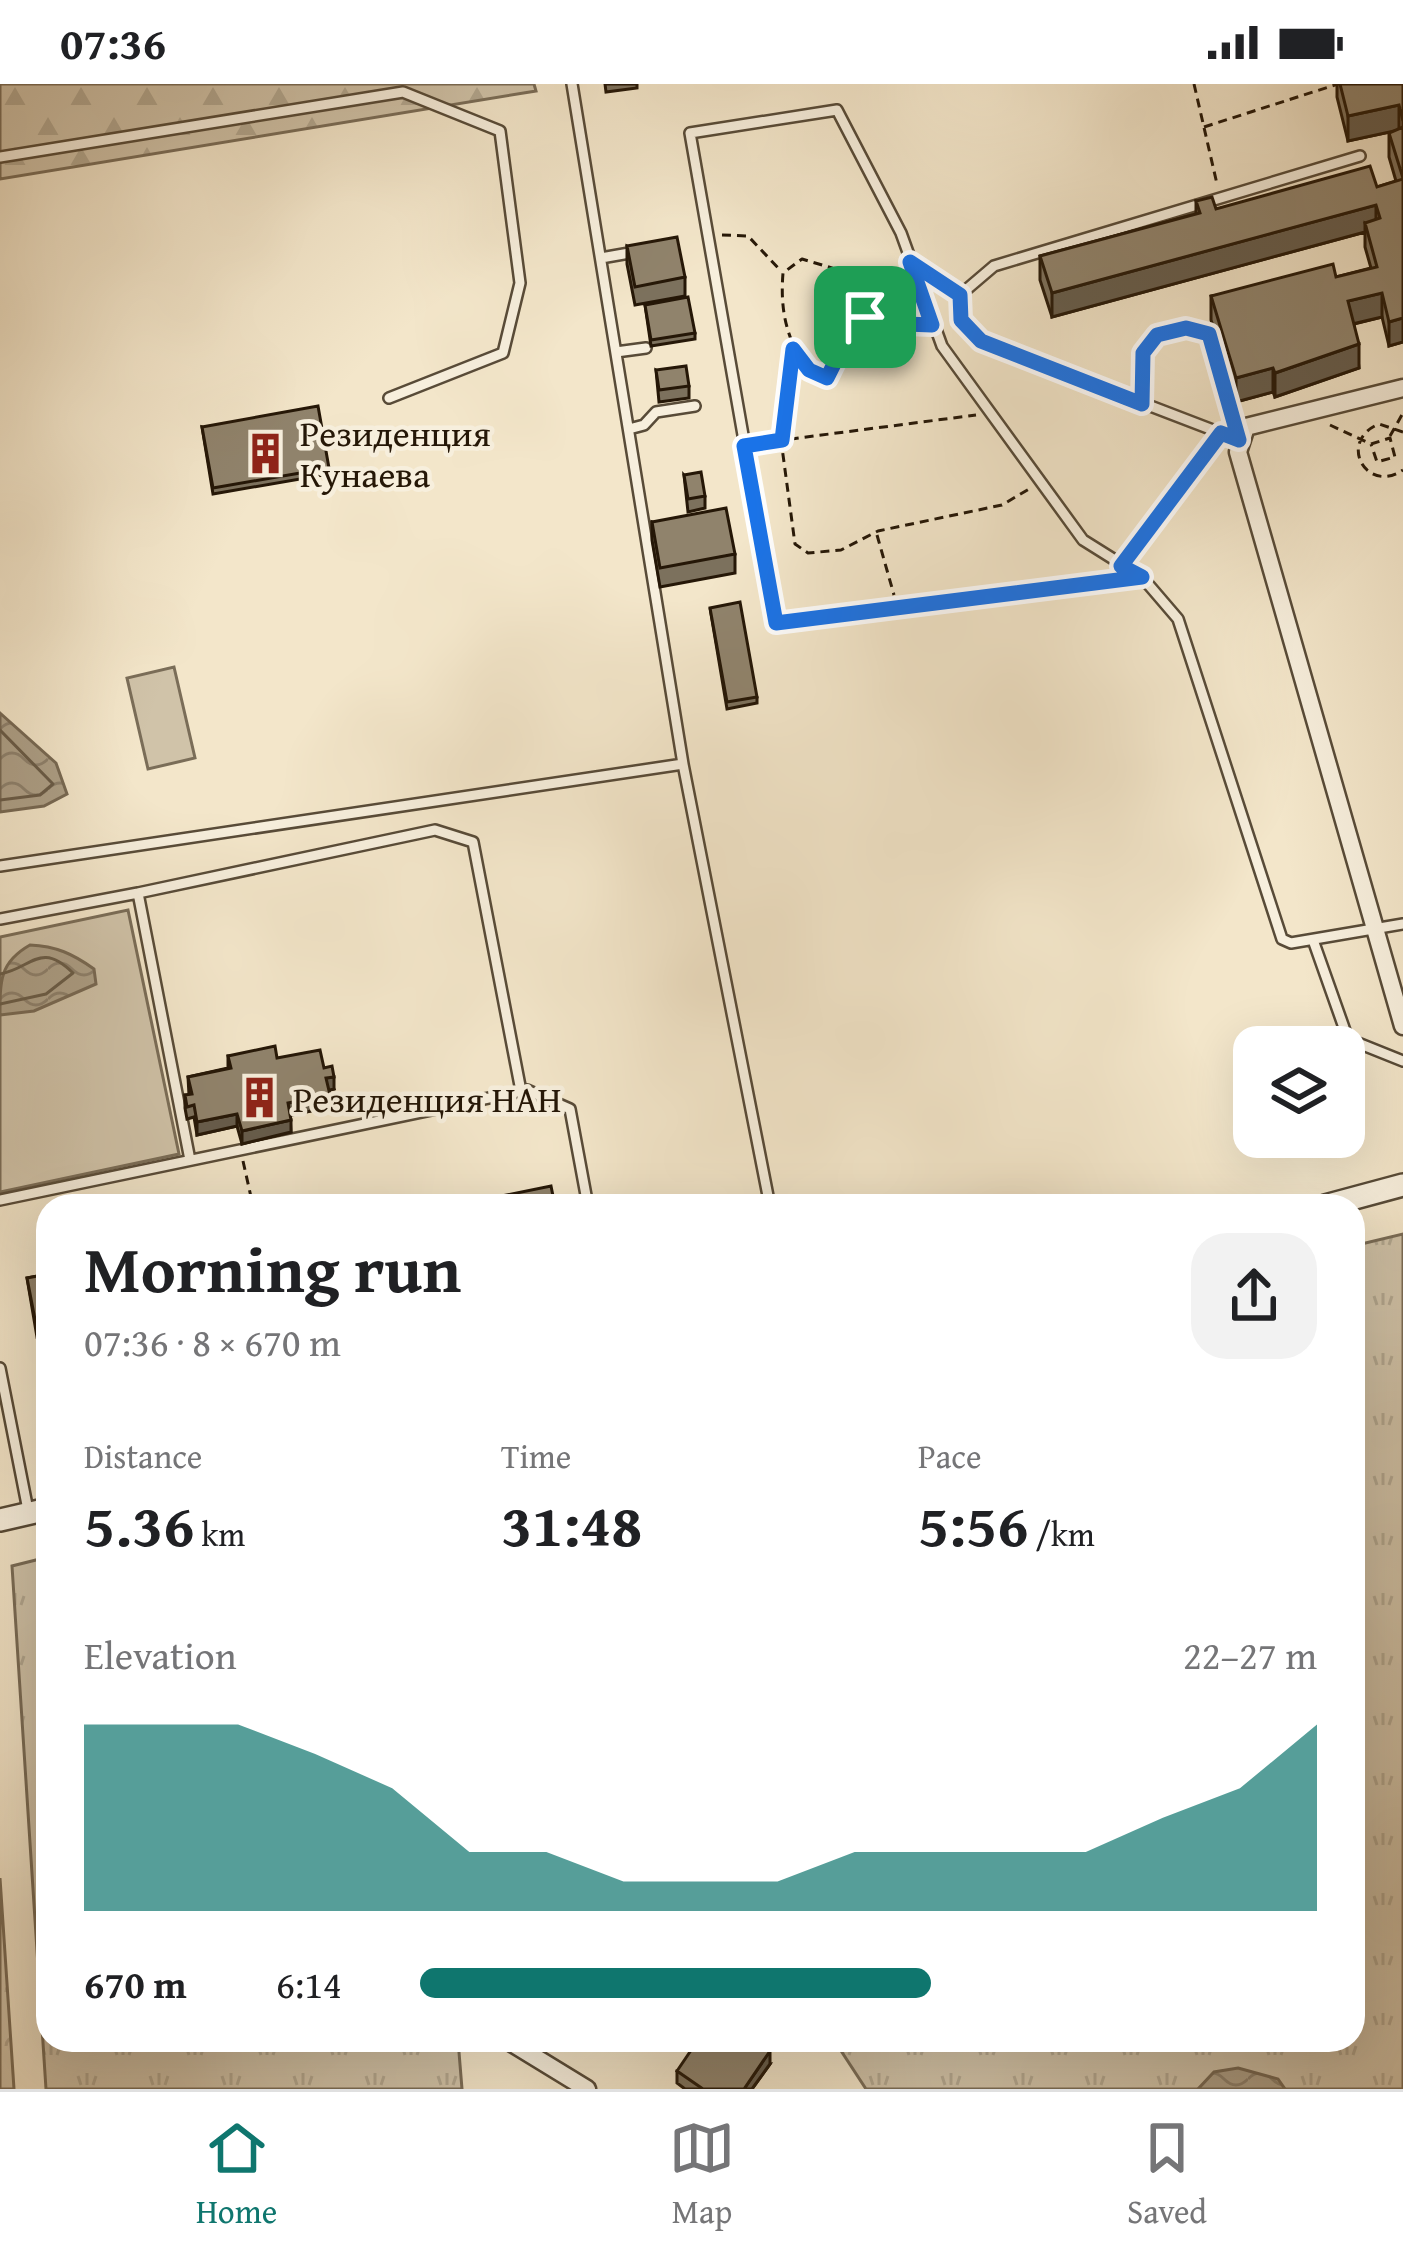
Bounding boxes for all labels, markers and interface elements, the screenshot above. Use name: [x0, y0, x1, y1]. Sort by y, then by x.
text: 07:36: [60, 10, 166, 75]
pin: [814, 266, 916, 368]
icon: arrive: [832, 284, 898, 350]
place label: Резиденция Кунаева: [300, 406, 491, 500]
building icon: Резиденция Кунаева: [243, 430, 289, 476]
map controls: [1233, 1026, 1365, 1158]
button: layers: [1233, 1026, 1365, 1158]
place label: Резиденция НАН: [293, 1072, 561, 1125]
building icon: Резиденция НАН: [236, 1075, 282, 1121]
text: Morning run: [84, 1219, 461, 1316]
button: share: [1191, 1233, 1317, 1359]
text: 07:36 · 8 × 670 m: [84, 1313, 341, 1370]
text: Distance: [84, 1432, 202, 1480]
text: Time: [501, 1432, 571, 1480]
text: Pace: [918, 1432, 981, 1480]
text: 5.36: [84, 1480, 194, 1568]
text: 31:48: [501, 1480, 642, 1568]
text: 5:56: [918, 1480, 1028, 1568]
text: km: [194, 1510, 245, 1558]
text: /km: [1028, 1510, 1095, 1558]
text: Elevation: [84, 1626, 237, 1683]
text: 22–27 m: [1183, 1626, 1317, 1683]
text: 670 m: [84, 1955, 187, 2012]
text: 6:14: [276, 1955, 342, 2012]
tab: Home: [196, 2115, 277, 2235]
tab: Map: [669, 2115, 735, 2235]
tab: Saved: [1127, 2115, 1207, 2235]

